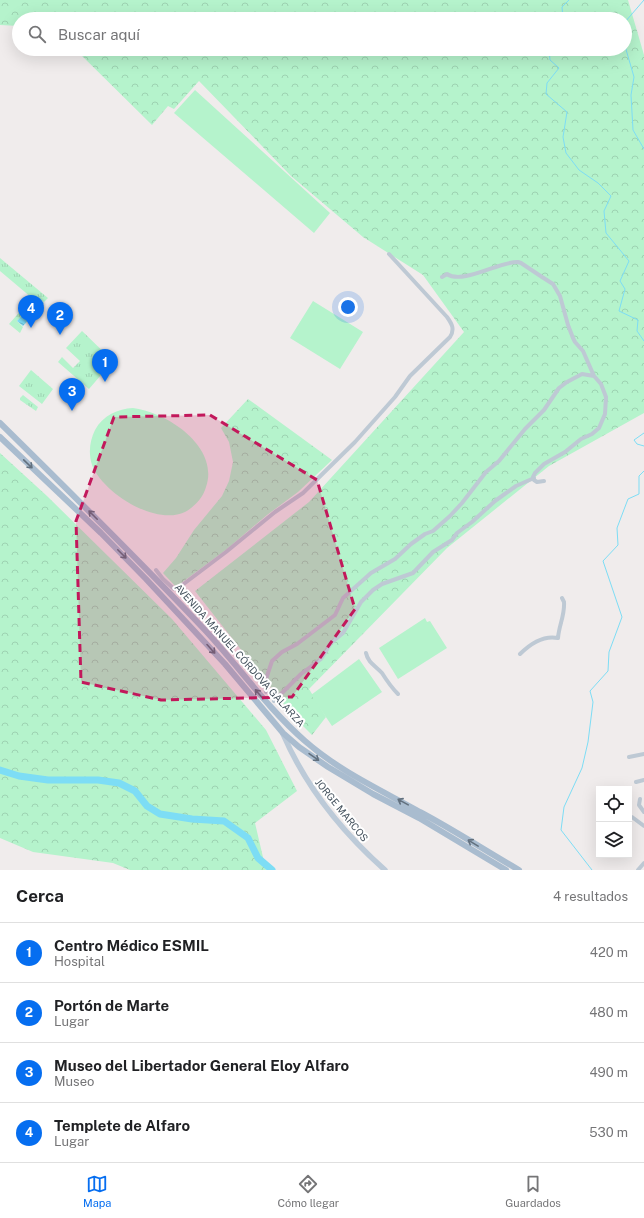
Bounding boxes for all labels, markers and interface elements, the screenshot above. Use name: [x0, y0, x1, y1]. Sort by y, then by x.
search box: [12, 12, 632, 56]
icon: search: [26, 23, 48, 45]
text: Buscar aquí: [58, 26, 140, 43]
pin: 4: [18, 295, 44, 328]
your location: [338, 297, 358, 317]
pin: 2: [47, 302, 73, 335]
pin: 1: [92, 349, 118, 382]
pin: 3: [59, 378, 85, 411]
one-way arrow: [23, 459, 33, 469]
one-way arrow: [88, 510, 98, 520]
one-way arrow: [117, 549, 127, 559]
street label: AVENIDA MANUEL CÓRDOVA GALARZA: [173, 581, 307, 729]
one-way arrow: [206, 643, 215, 654]
one-way arrow: [255, 689, 264, 700]
one-way arrow: [308, 753, 319, 761]
street label: JORGE MARCOS: [313, 776, 371, 844]
map controls: [596, 786, 632, 858]
button: locate: [596, 786, 632, 822]
one-way arrow: [397, 798, 409, 806]
button: layers: [596, 822, 632, 858]
one-way arrow: [467, 838, 479, 846]
text: Cerca: [16, 886, 64, 906]
text: 4 resultados: [553, 889, 628, 904]
text: Centro Médico ESMIL: [54, 937, 209, 954]
text: 1: [26, 945, 32, 960]
text: 420 m: [590, 945, 628, 960]
text: Hospital: [54, 954, 105, 969]
text: Portón de Marte: [54, 997, 169, 1014]
text: 2: [25, 1005, 33, 1020]
text: 480 m: [589, 1005, 628, 1020]
text: Lugar: [54, 1014, 89, 1029]
text: Museo del Libertador General Eloy Alfaro: [54, 1057, 349, 1074]
text: 3: [25, 1065, 33, 1080]
text: 490 m: [589, 1065, 628, 1080]
text: Museo: [54, 1074, 94, 1089]
text: Templete de Alfaro: [54, 1117, 190, 1134]
text: 4: [25, 1125, 33, 1140]
text: 530 m: [589, 1125, 628, 1140]
text: Lugar: [54, 1134, 89, 1149]
tab: Mapa: [83, 1173, 111, 1209]
tab: Cómo llegar: [278, 1173, 339, 1209]
tab: Guardados: [505, 1173, 561, 1209]

